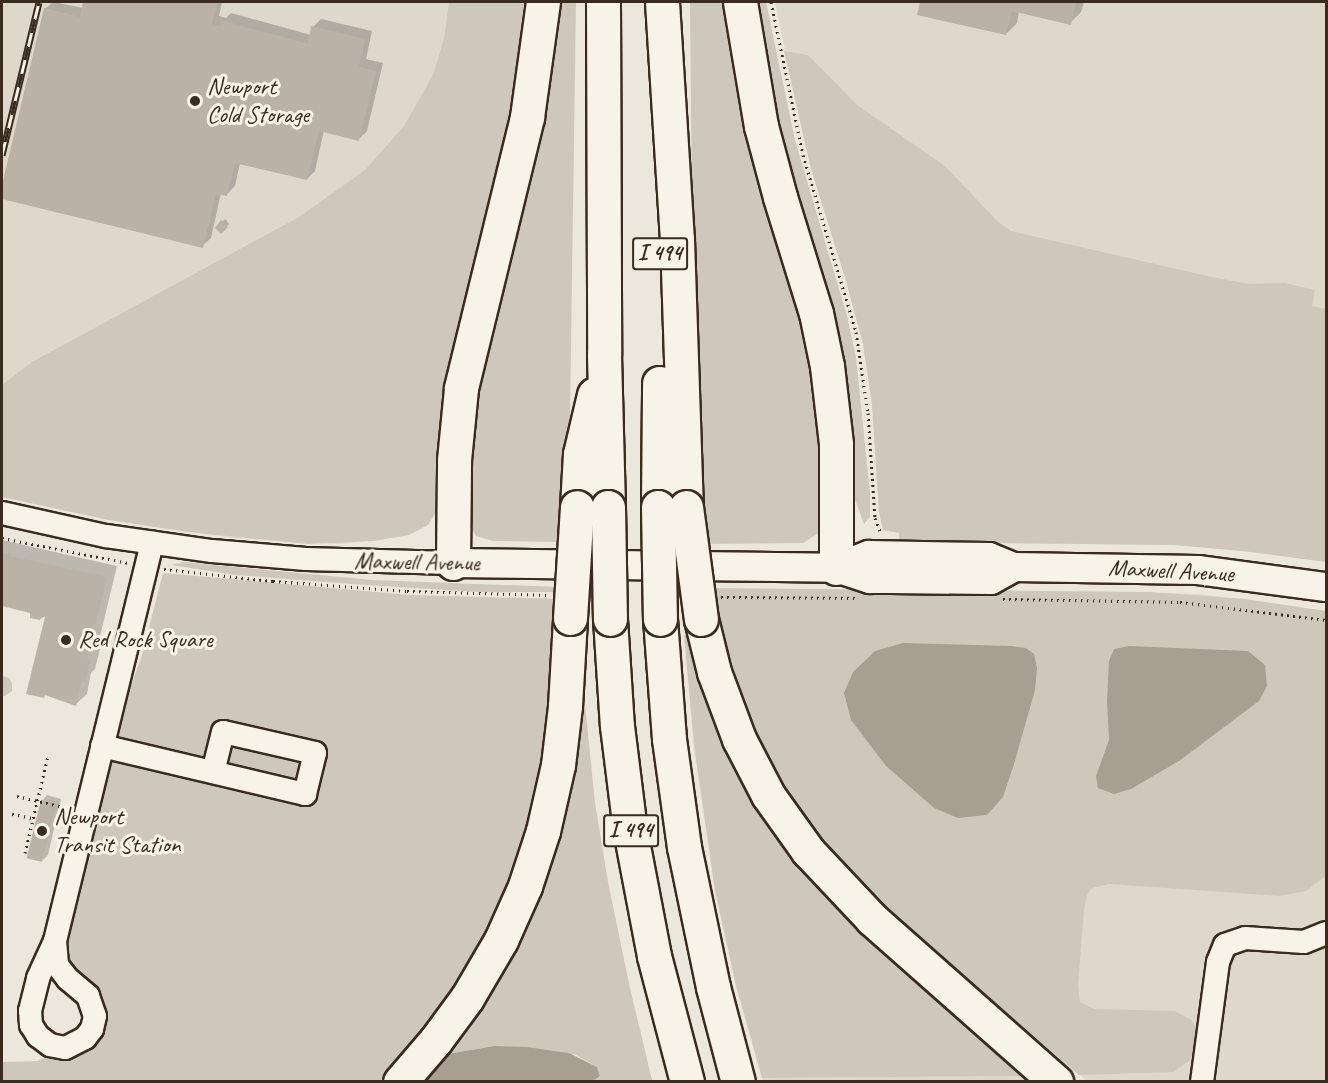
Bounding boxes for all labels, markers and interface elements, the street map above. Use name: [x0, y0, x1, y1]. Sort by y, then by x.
place label: Newport Cold Storage: [207, 73, 309, 129]
marker: Newport Cold Storage: [188, 94, 202, 108]
road number: I 494: [632, 235, 688, 273]
street label: Maxwell Avenue: [354, 547, 480, 577]
street label: Maxwell Avenue: [1108, 553, 1234, 589]
place label: Red Rock Square: [78, 626, 213, 654]
marker: Red Rock Square: [59, 633, 73, 647]
place label: Newport Transit Station: [54, 803, 182, 859]
road number: I 494: [602, 812, 660, 850]
marker: Newport Transit Station: [35, 824, 49, 838]

